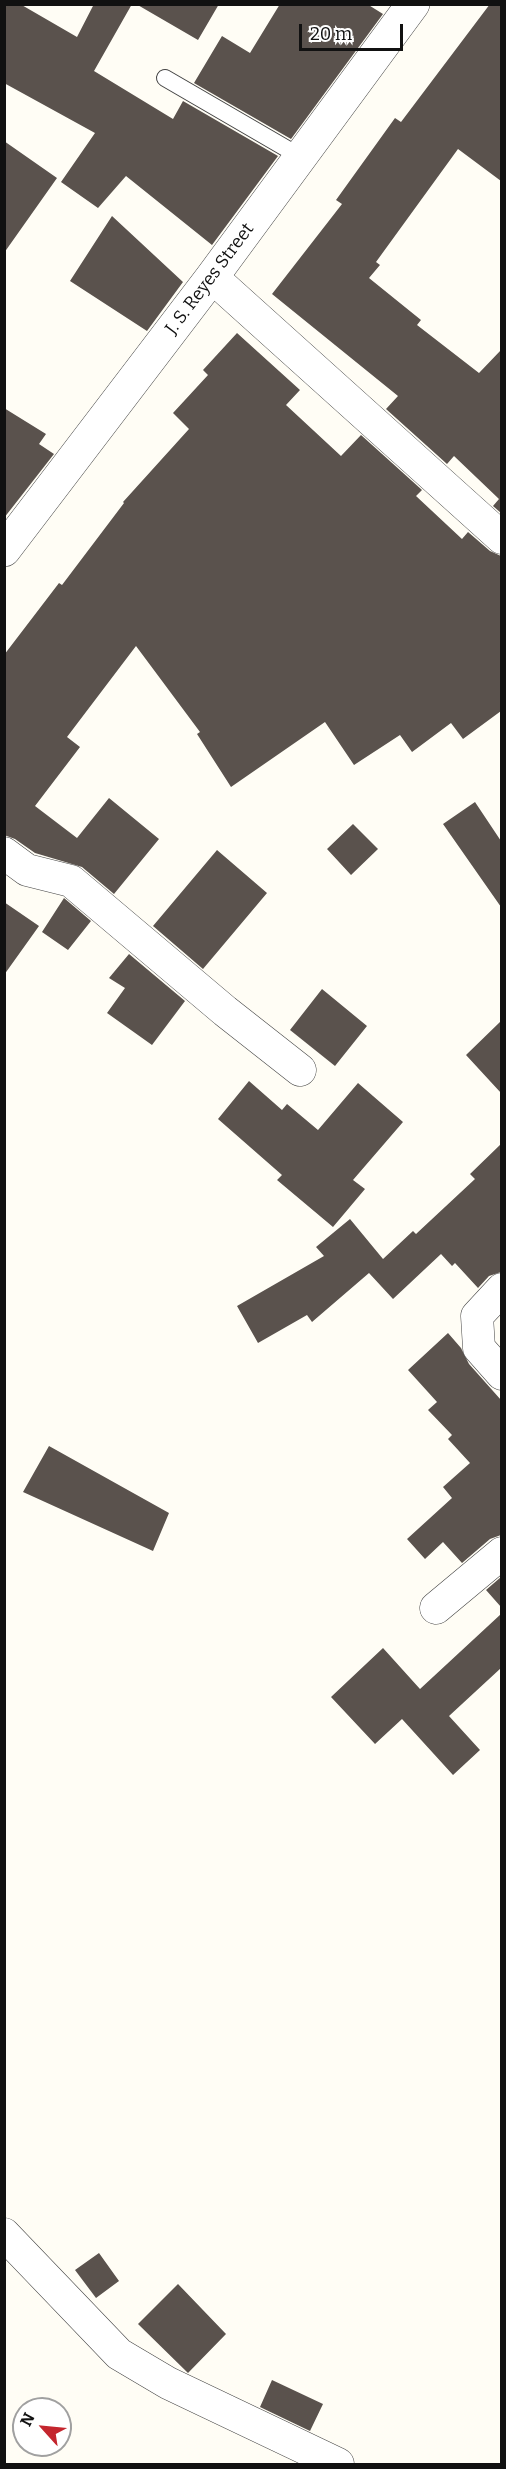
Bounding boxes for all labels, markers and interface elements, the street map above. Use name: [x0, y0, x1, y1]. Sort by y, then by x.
scale bar: [302, 12, 406, 50]
text: 20 m: [310, 23, 352, 45]
street label: J. S. Reyes Street: [161, 219, 259, 339]
north arrow: [12, 2397, 72, 2457]
text: N: [16, 2410, 39, 2429]

